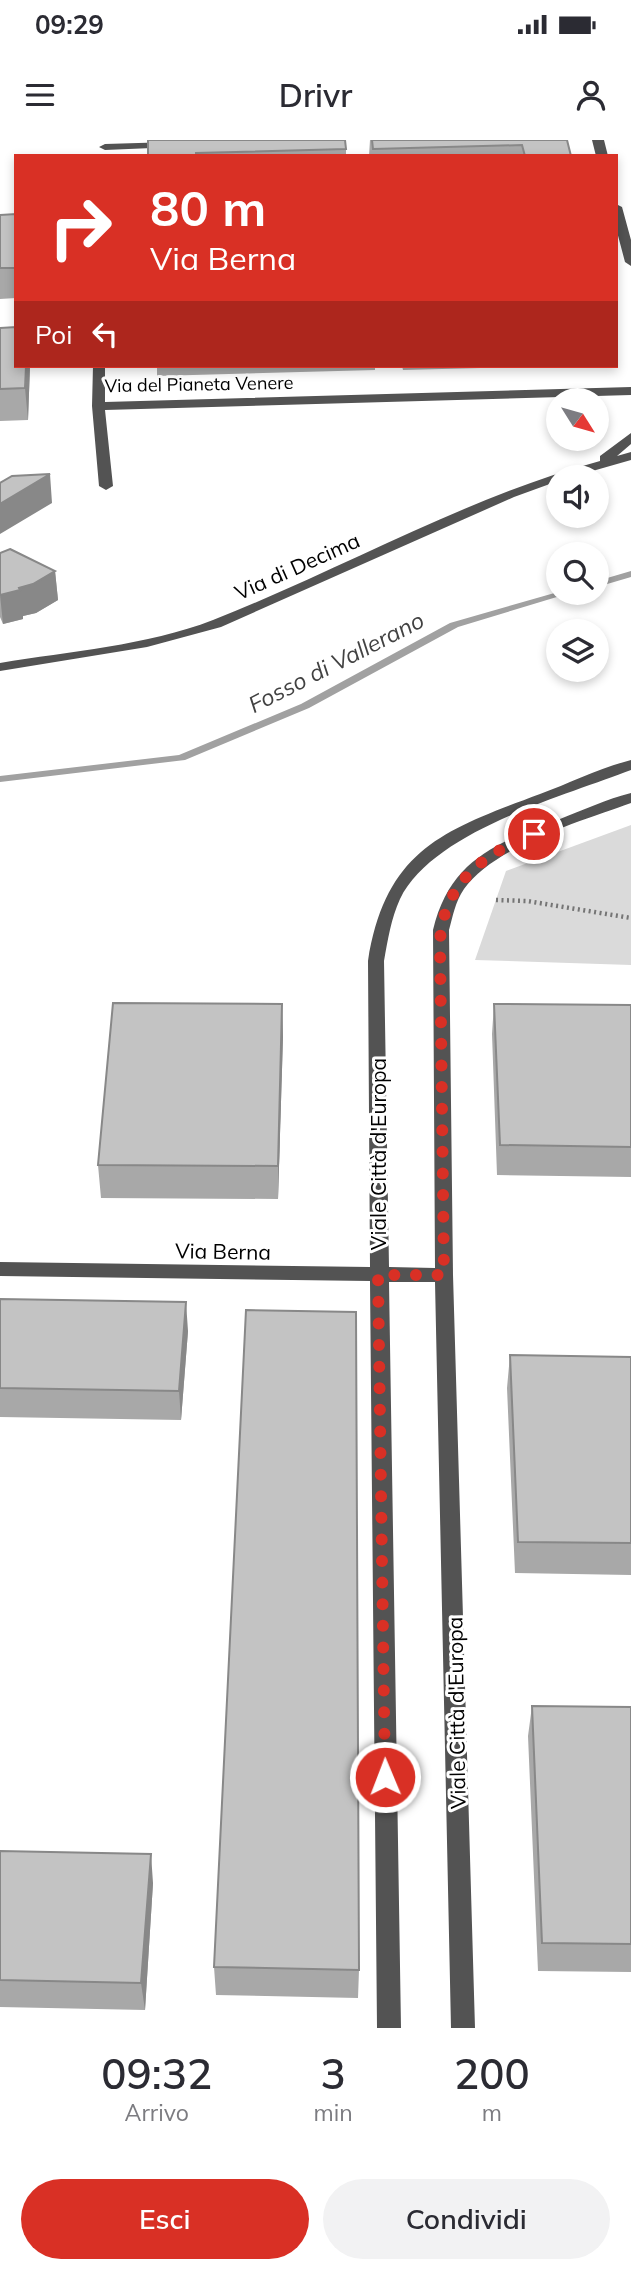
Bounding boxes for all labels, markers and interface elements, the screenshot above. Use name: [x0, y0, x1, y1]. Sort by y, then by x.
text: 09:29: [35, 8, 104, 41]
text: Drivr: [279, 75, 352, 115]
icon: menu: [21, 76, 59, 114]
icon: person: [572, 76, 610, 114]
text: 80 m: [150, 177, 266, 238]
icon: right: [35, 182, 126, 273]
text: Via Berna: [150, 238, 296, 278]
icon: left: [86, 315, 124, 353]
text: Poi: [35, 318, 72, 351]
street label: Via del Pianeta Venere: [104, 371, 294, 397]
north arrow: [546, 388, 609, 452]
map controls: [546, 388, 609, 682]
button: sound: [546, 465, 609, 528]
street label: Via di Decima: [230, 527, 364, 605]
button: search: [546, 542, 609, 605]
water label: Fosso di Vallerano: [243, 605, 429, 719]
button: layers: [546, 619, 609, 682]
pin: [504, 804, 564, 864]
icon: arrive: [515, 815, 553, 853]
street label: Viale Città d'Europa: [365, 1058, 391, 1250]
street label: Via Berna: [175, 1237, 271, 1265]
street label: Viale Città d'Europa: [441, 1617, 471, 1809]
position arrow: [348, 1740, 422, 1814]
text: 09:32: [101, 2047, 212, 2100]
text: 3: [320, 2047, 346, 2100]
text: 200: [454, 2047, 530, 2100]
text: Arrivo: [125, 2098, 189, 2127]
text: min: [313, 2098, 353, 2127]
text: m: [482, 2098, 502, 2127]
button: Esci: [21, 2179, 309, 2259]
button: Condividi: [323, 2179, 610, 2259]

